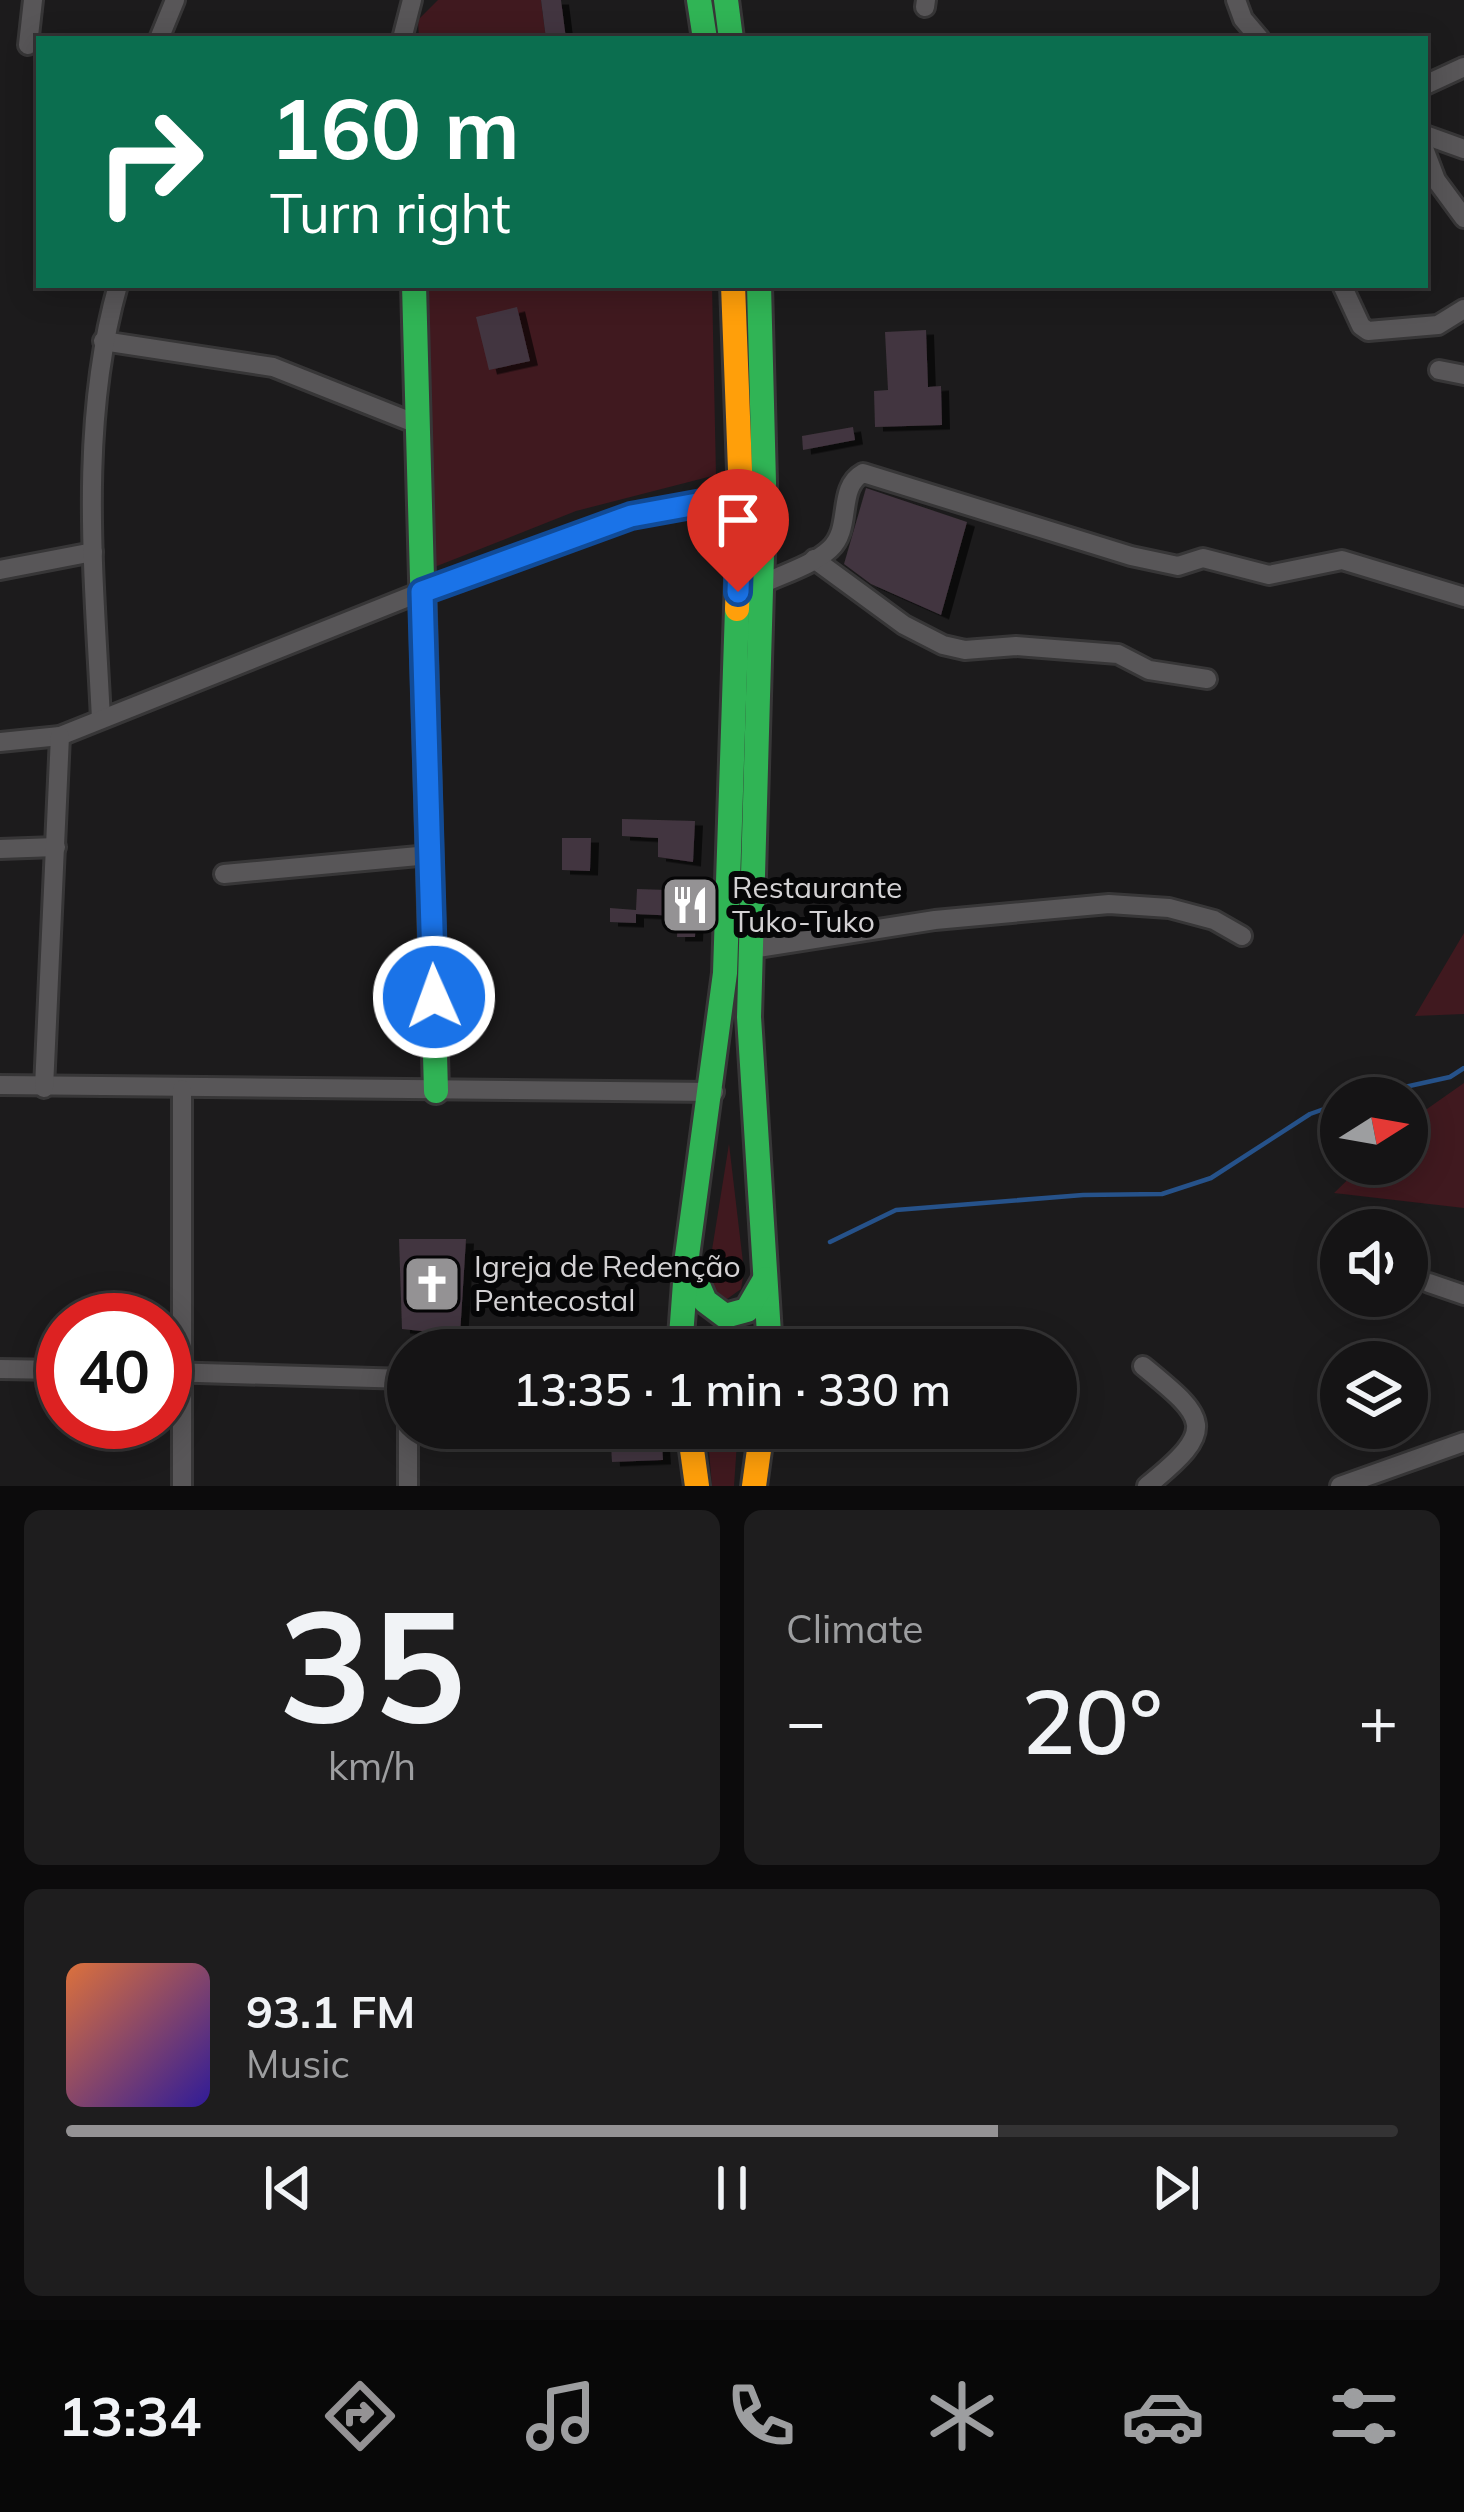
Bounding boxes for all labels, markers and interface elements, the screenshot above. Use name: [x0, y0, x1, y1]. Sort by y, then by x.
text: 160 m: [270, 75, 520, 180]
icon: right: [72, 84, 228, 240]
text: Turn right: [270, 179, 511, 247]
pin: [687, 469, 789, 592]
icon: arrive: [705, 487, 771, 553]
place label: Restaurante Tuko-Tuko: [732, 868, 902, 940]
restaurant icon: Restaurante Tuko-Tuko: [659, 874, 721, 936]
position arrow: [371, 934, 497, 1060]
north arrow: [1320, 1077, 1428, 1185]
map controls: [1320, 1077, 1428, 1449]
button: sound: [1320, 1209, 1428, 1317]
place label: Igreja de Redenção Pentecostal: [474, 1247, 741, 1319]
church icon: Igreja de Redenção Pentecostal: [401, 1253, 463, 1315]
speed limit sign: 40: [36, 1293, 192, 1449]
button: layers: [1320, 1341, 1428, 1449]
text: 13:35 · 1 min · 330 m: [513, 1361, 951, 1417]
text: 35: [278, 1565, 466, 1761]
text: Climate: [786, 1604, 924, 1653]
text: 20°: [1021, 1664, 1163, 1777]
text: −: [786, 1679, 826, 1762]
text: +: [1358, 1679, 1398, 1762]
text: km/h: [328, 1741, 416, 1790]
text: 93.1 FM: [246, 1983, 415, 2039]
text: Music: [246, 2039, 350, 2088]
icon: previous: [255, 2155, 321, 2221]
icon: pause: [699, 2155, 765, 2221]
icon: next: [1143, 2155, 1209, 2221]
icon: directions: [318, 2374, 402, 2458]
icon: music: [519, 2374, 603, 2458]
icon: phone: [719, 2374, 803, 2458]
icon: climate: [920, 2374, 1004, 2458]
icon: car: [1121, 2374, 1205, 2458]
icon: filters: [1322, 2374, 1406, 2458]
text: 13:34: [58, 2382, 201, 2450]

